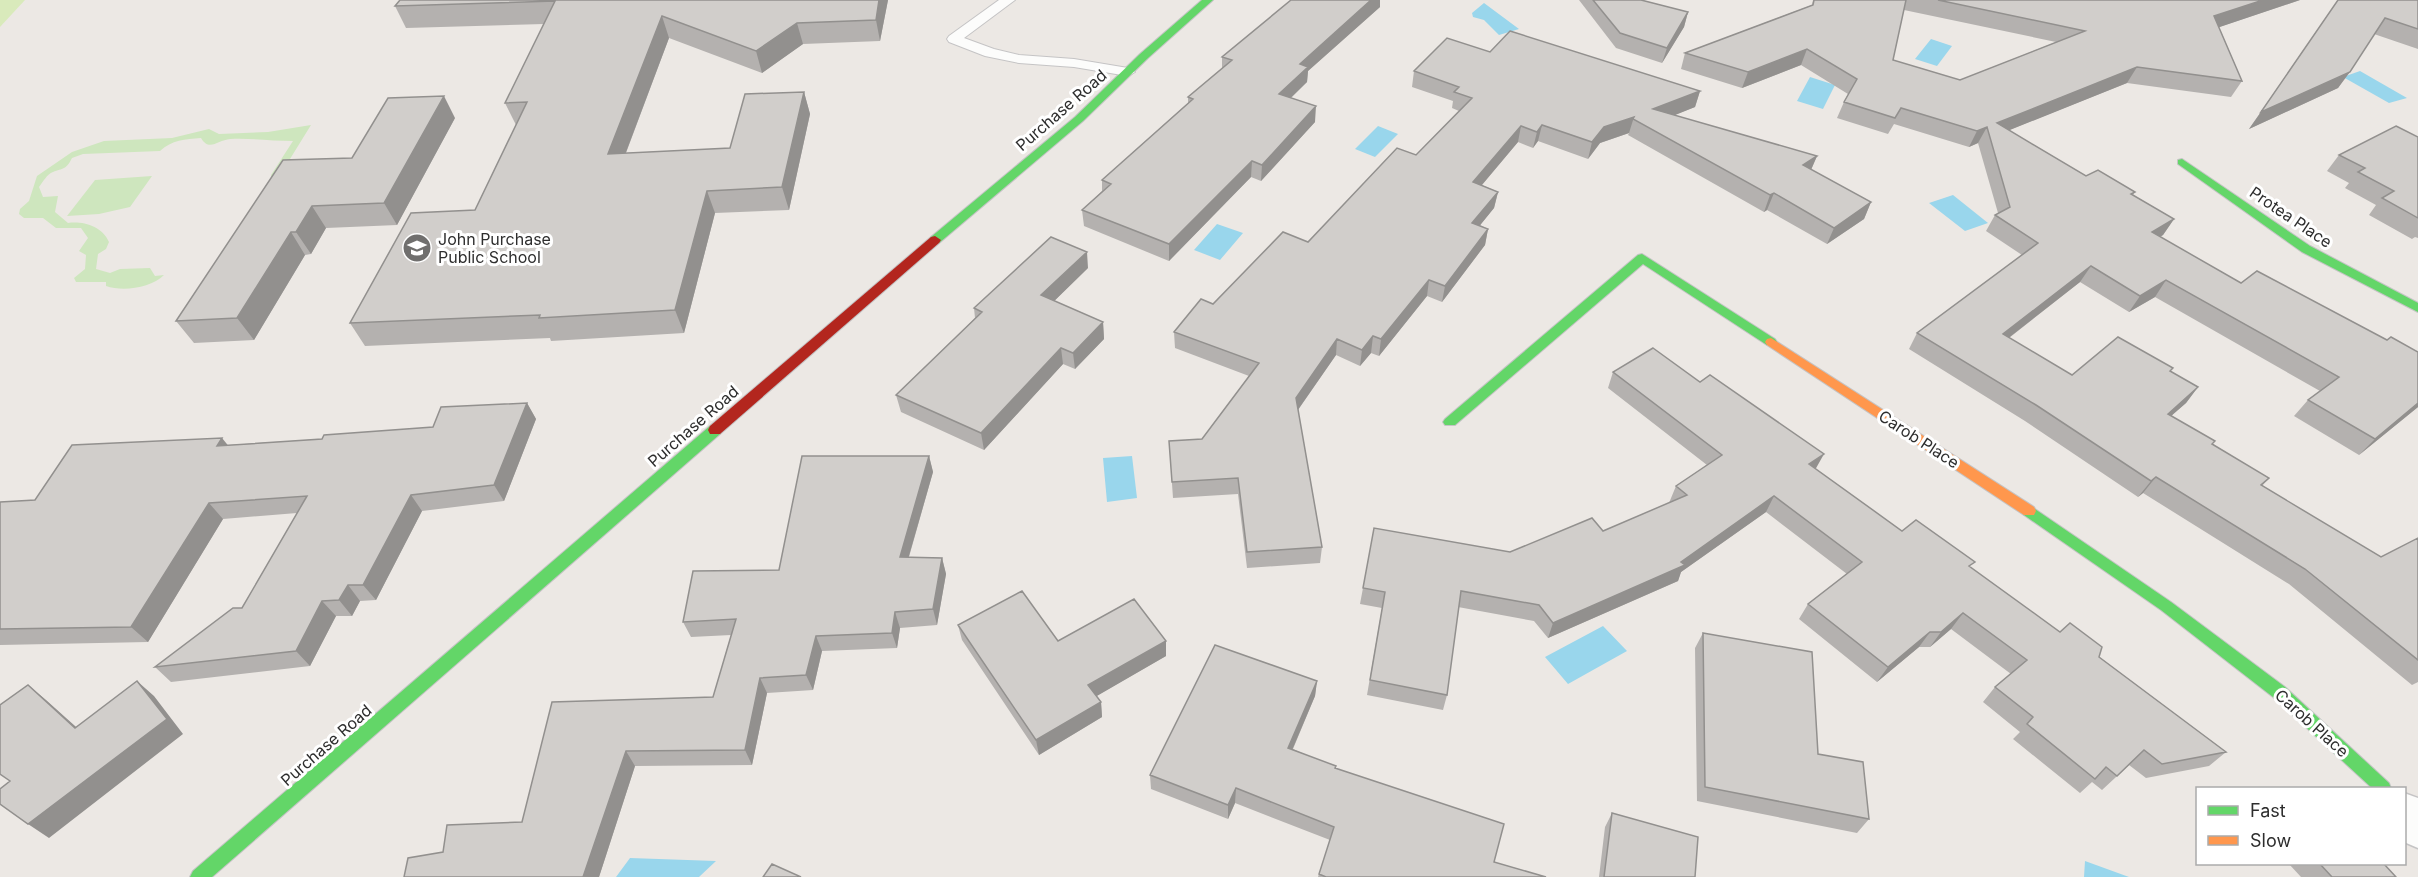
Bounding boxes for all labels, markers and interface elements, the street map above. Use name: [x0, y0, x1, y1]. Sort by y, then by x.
street label: Purchase Road: [1011, 65, 1111, 155]
street label: Protea Place: [2246, 182, 2336, 252]
place label: John Purchase Public School: [438, 229, 551, 267]
school or university icon: John Purchase Public School: [401, 232, 433, 264]
street label: Purchase Road: [643, 381, 743, 471]
street label: Carob Place: [1875, 406, 1963, 472]
street label: Carob Place: [2271, 685, 2353, 761]
street label: Purchase Road: [276, 700, 376, 790]
legend: [2196, 787, 2406, 865]
text: Fast: [2250, 800, 2286, 821]
text: Slow: [2250, 830, 2291, 851]

